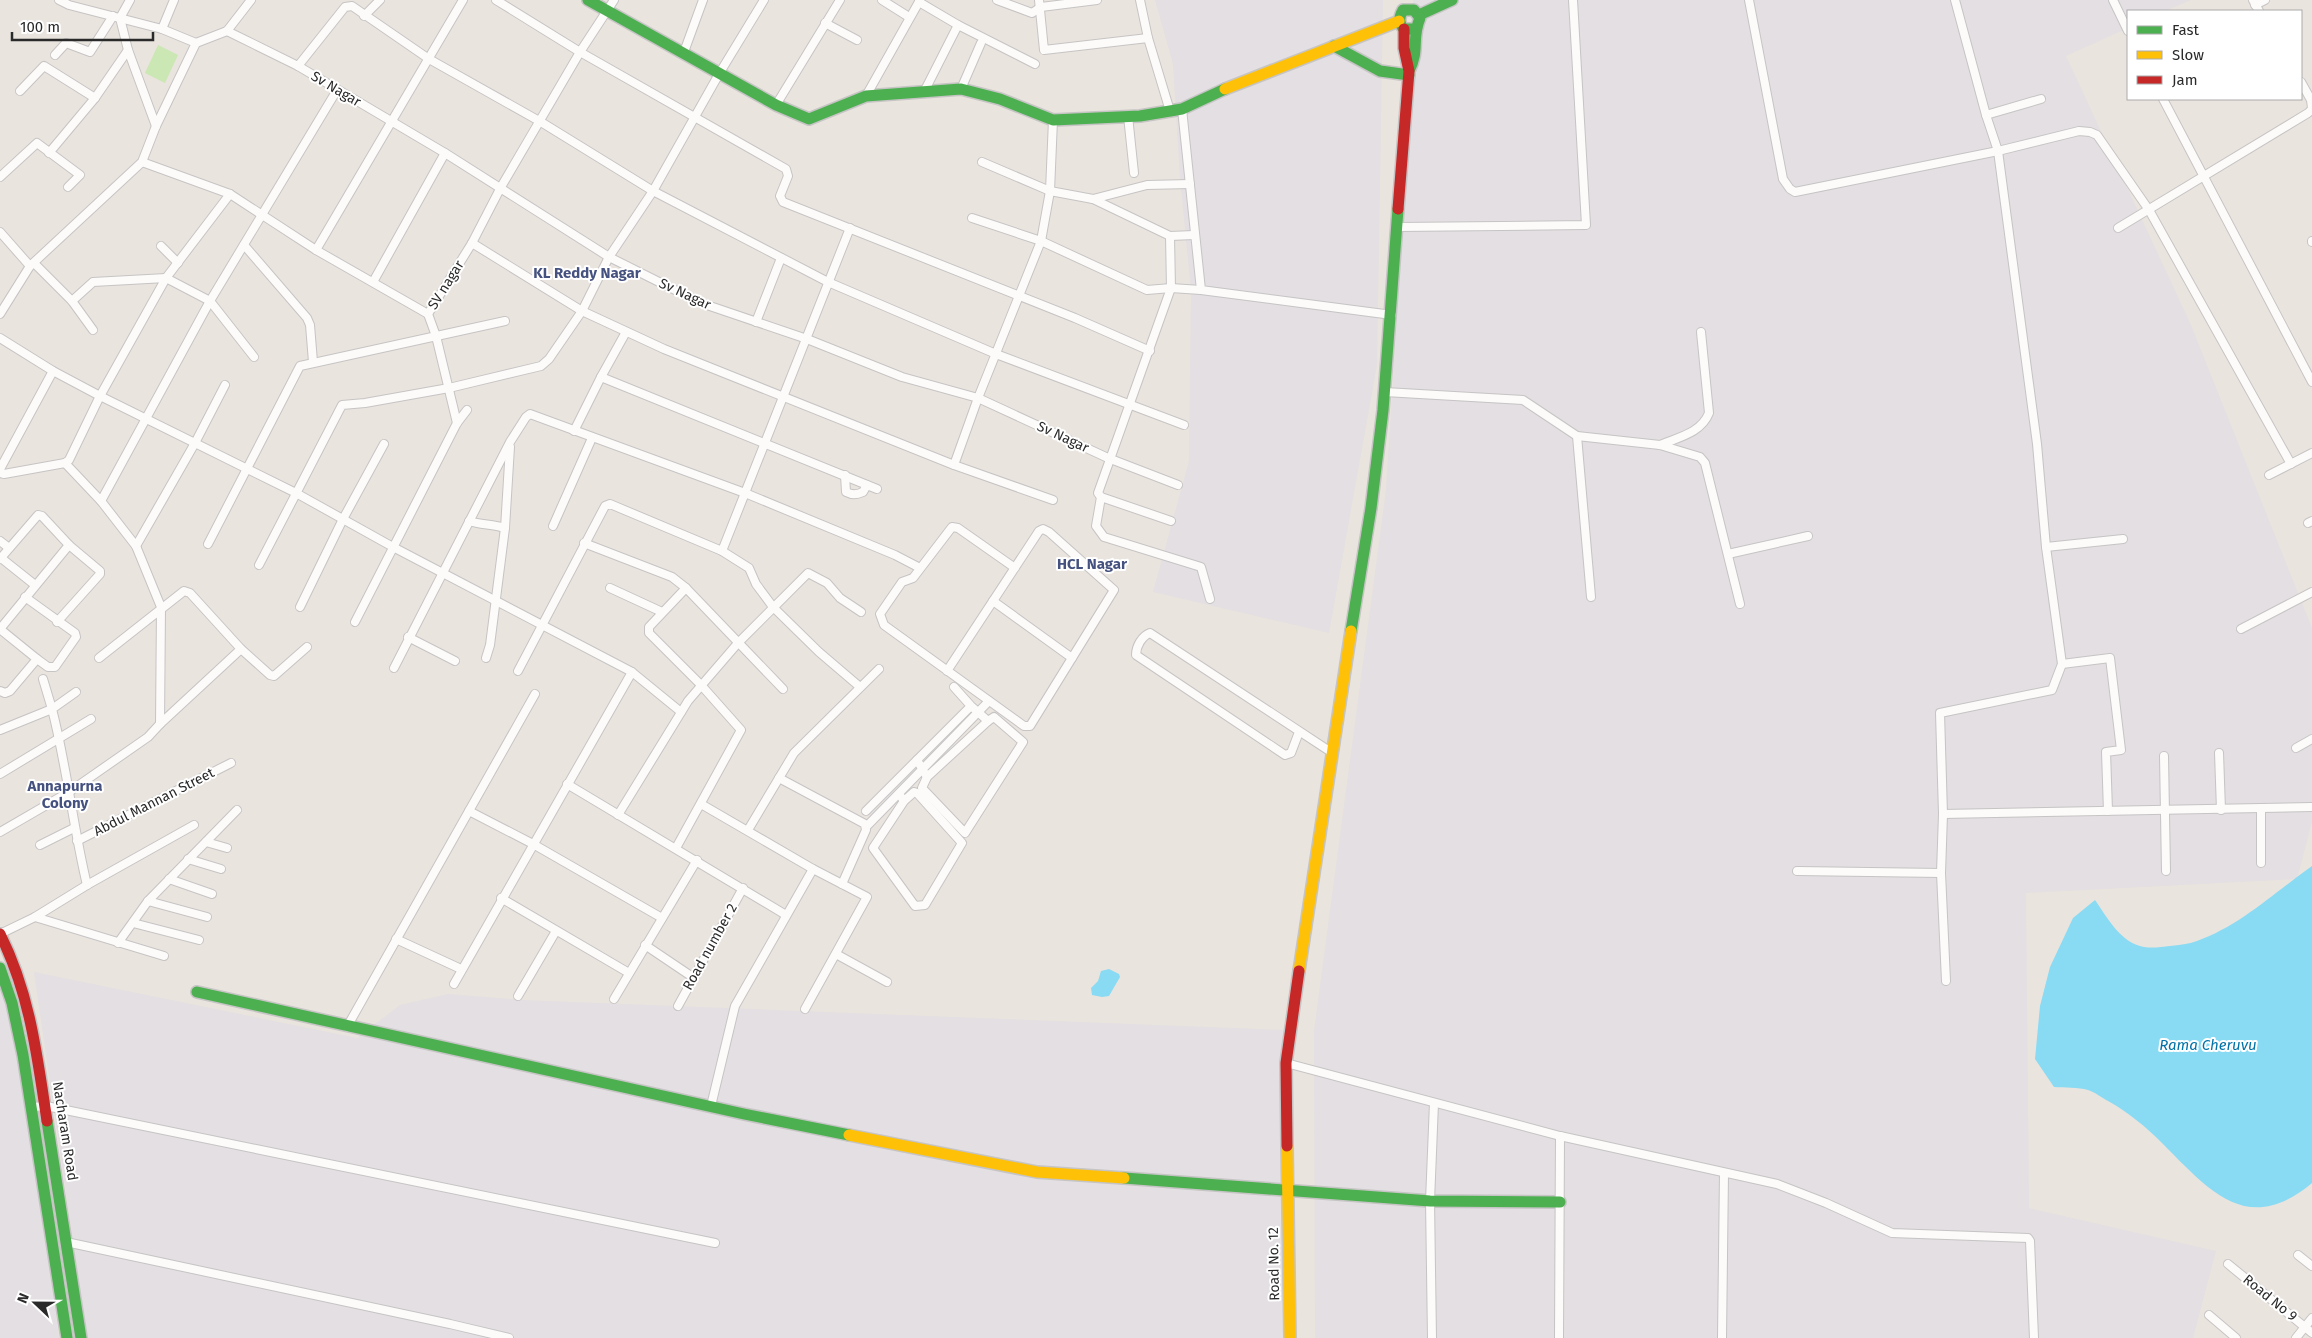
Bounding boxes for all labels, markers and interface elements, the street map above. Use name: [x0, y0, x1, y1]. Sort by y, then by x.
scale bar: [12, 10, 154, 42]
legend: [2127, 10, 2302, 100]
text: 100 m: [20, 18, 60, 36]
text: Fast: [2172, 21, 2199, 39]
text: Slow: [2172, 46, 2204, 64]
street label: Sv Nagar: [308, 68, 365, 111]
text: Jam: [2172, 71, 2198, 89]
street label: SV nagar: [424, 257, 468, 313]
district label: KL Reddy Nagar: [533, 264, 642, 282]
street label: Sv Nagar: [656, 275, 714, 314]
street label: Sv Nagar: [1034, 418, 1092, 457]
district label: HCL Nagar: [1057, 555, 1128, 573]
street label: Abdul Mannan Street: [91, 764, 218, 840]
district label: Annapurna Colony: [27, 777, 102, 812]
street label: Road number 2: [679, 901, 741, 993]
water label: Rama Cheruvu: [2159, 1036, 2257, 1054]
street label: Nacharam Road: [49, 1080, 81, 1182]
street label: Road No. 12: [1265, 1227, 1283, 1301]
street label: Road No 9: [2239, 1271, 2301, 1325]
north arrow: [10, 1278, 60, 1328]
text: N: [14, 1291, 33, 1306]

